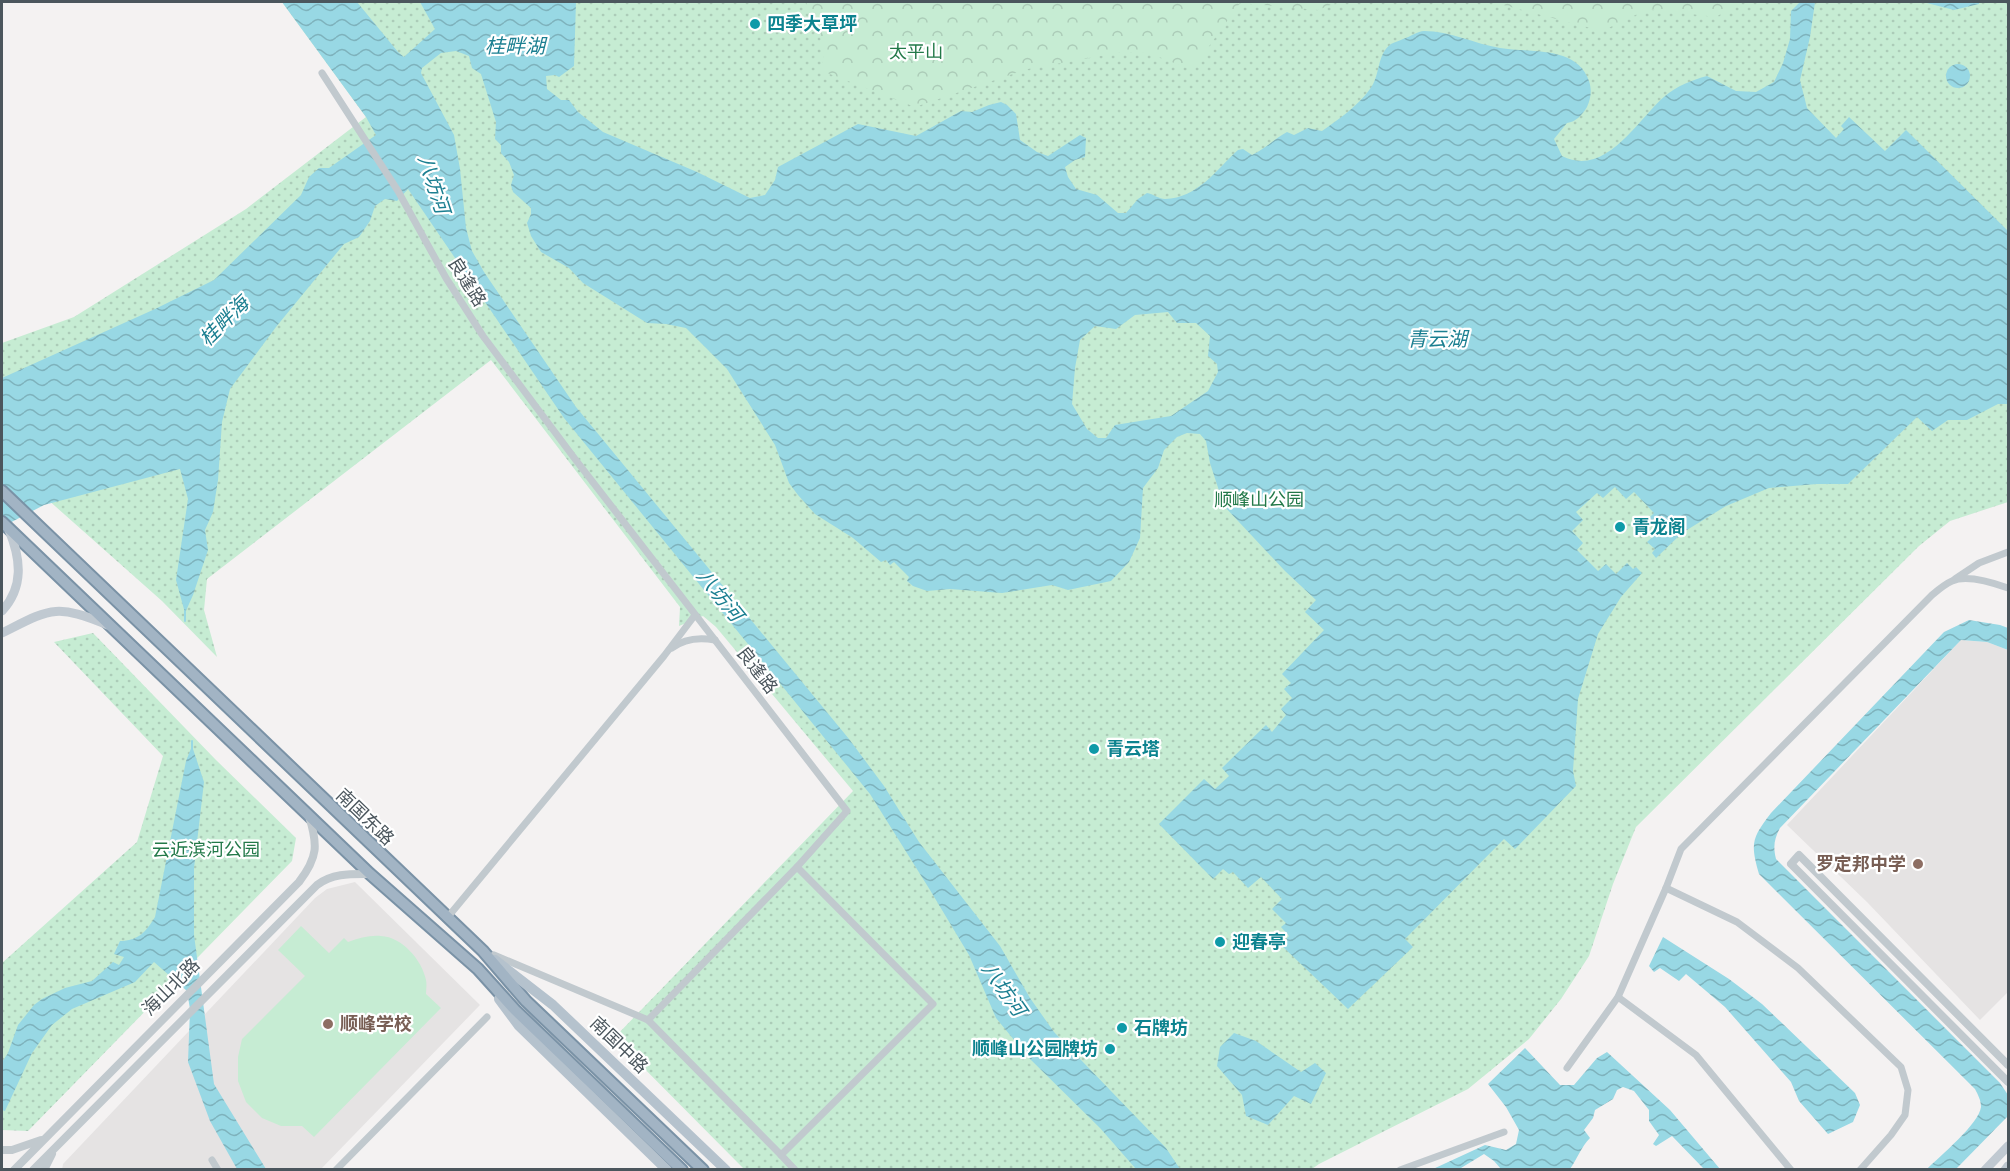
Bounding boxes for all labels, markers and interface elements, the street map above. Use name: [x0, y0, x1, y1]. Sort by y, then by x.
place label: 四季大草坪: [767, 13, 857, 35]
marker: 四季大草坪: [748, 17, 762, 31]
water label: 桂畔湖: [485, 34, 548, 58]
park label: 太平山: [889, 41, 943, 63]
water label: 八坊河: [413, 152, 456, 220]
street label: 良逢路: [443, 253, 491, 311]
water label: 桂畔海: [194, 289, 256, 351]
water label: 青云湖: [1407, 327, 1470, 351]
park label: 顺峰山公园: [1214, 489, 1304, 511]
place label: 青龙阁: [1632, 516, 1686, 538]
marker: 青龙阁: [1613, 520, 1627, 534]
water label: 八坊河: [692, 564, 751, 629]
street label: 良逢路: [732, 642, 782, 698]
place label: 青云塔: [1106, 738, 1160, 760]
marker: 青云塔: [1087, 742, 1101, 756]
street label: 南国东路: [331, 784, 399, 850]
park label: 云近滨河公园: [152, 839, 260, 861]
place label: 罗定邦中学: [1816, 853, 1906, 875]
marker: 罗定邦中学: [1911, 857, 1925, 871]
place label: 迎春亭: [1232, 931, 1286, 953]
marker: 迎春亭: [1213, 935, 1227, 949]
street label: 海山北路: [138, 954, 204, 1020]
water label: 八坊河: [977, 958, 1033, 1024]
street label: 南国中路: [585, 1012, 653, 1078]
place label: 顺峰学校: [340, 1013, 412, 1035]
marker: 顺峰学校: [321, 1017, 335, 1031]
place label: 石牌坊: [1134, 1017, 1188, 1039]
marker: 石牌坊: [1115, 1021, 1129, 1035]
place label: 顺峰山公园牌坊: [972, 1038, 1098, 1060]
marker: 顺峰山公园牌坊: [1103, 1042, 1117, 1056]

